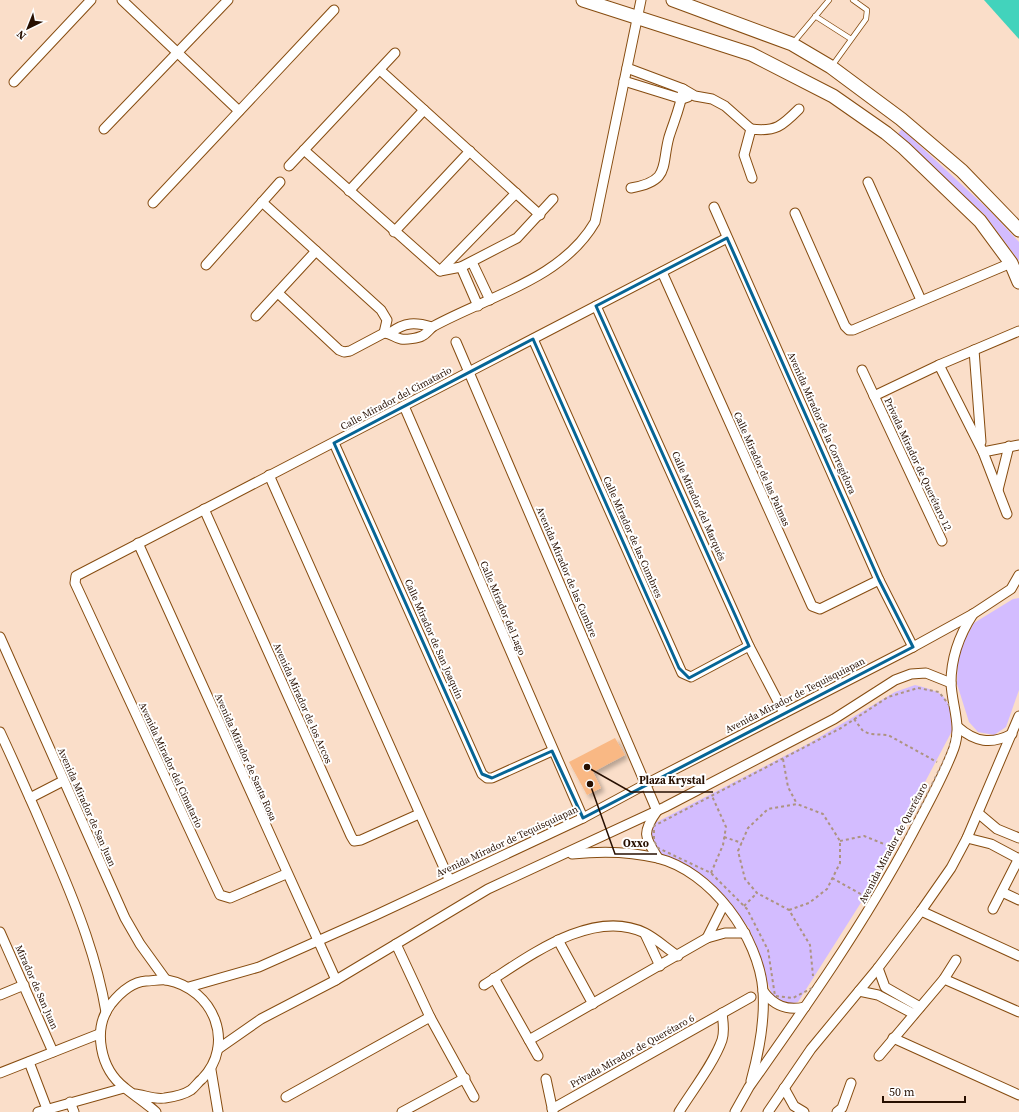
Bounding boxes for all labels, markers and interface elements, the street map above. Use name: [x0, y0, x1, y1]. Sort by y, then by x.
north arrow: [8, 8, 48, 48]
text: N: [13, 27, 30, 43]
street label: Avenida Mirador de la Corregidora: [785, 350, 860, 497]
street label: Calle Mirador del Cimatario: [338, 363, 454, 433]
street label: Privada Mirador de Querétaro 12: [881, 395, 955, 533]
street label: Calle Mirador de las Palmas: [731, 410, 793, 528]
street label: Calle Mirador del Marqués: [669, 449, 729, 563]
street label: Calle Mirador de las Cumbres: [600, 474, 666, 600]
street label: Avenida Mirador de las Cumbre: [534, 505, 600, 639]
street label: Calle Mirador del Lago: [477, 559, 529, 658]
street label: Calle Mirador de San Joaquín: [402, 577, 466, 701]
street label: Avenida Mirador de los Arcos: [270, 641, 336, 765]
street label: Avenida Mirador de Tequisquiapan: [723, 654, 867, 736]
street label: Avenida Mirador de Santa Rosa: [212, 691, 280, 824]
street label: Avenida Mirador del Cimatario: [136, 700, 206, 830]
street label: Avenida Mirador de San Juan: [55, 745, 119, 869]
callout: Plaza Krystal: [631, 769, 713, 792]
text: Plaza Krystal: [639, 773, 706, 788]
street label: Avenida Mirador de Querétaro: [856, 780, 931, 906]
street label: Avenida Mirador de Tequisquiapan: [434, 802, 580, 880]
callout: Oxxo: [615, 831, 657, 854]
text: Oxxo: [623, 836, 649, 851]
street label: Mirador de San Juan: [13, 943, 61, 1031]
street label: Privada Mirador de Querétaro 6: [568, 1011, 696, 1091]
scale bar: [883, 1078, 965, 1104]
text: 50 m: [889, 1084, 915, 1100]

